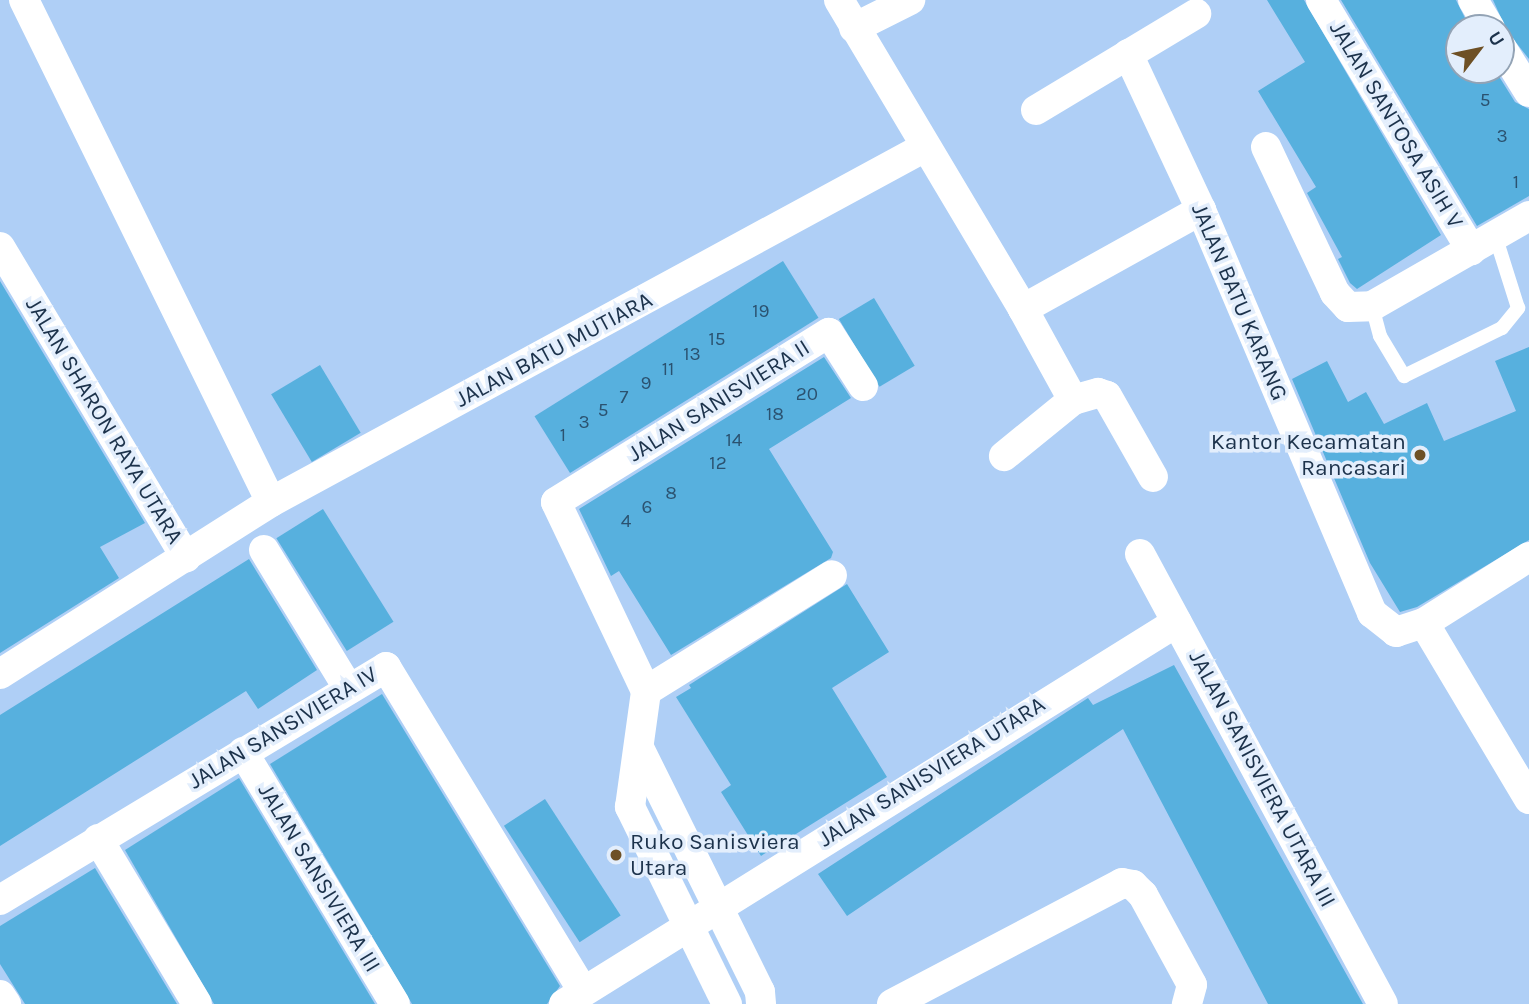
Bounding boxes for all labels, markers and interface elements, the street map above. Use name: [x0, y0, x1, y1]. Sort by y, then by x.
north arrow: [1445, 14, 1515, 84]
street label: JALAN SANTOSA ASIH V: [1323, 16, 1469, 234]
text: U: [1483, 28, 1509, 50]
house number: 5: [1480, 90, 1490, 112]
house number: 3: [1496, 126, 1508, 148]
house number: 1: [1513, 172, 1519, 194]
street label: JALAN BATU KARANG: [1185, 199, 1293, 405]
street label: JALAN BATU MUTIARA: [451, 286, 657, 414]
street label: JALAN SHARON RAYA UTARA: [19, 293, 189, 549]
house number: 19: [752, 301, 770, 323]
house number: 15: [708, 329, 726, 351]
street label: JALAN SANISVIERA II: [623, 334, 815, 468]
house number: 13: [683, 344, 701, 366]
house number: 11: [662, 359, 674, 381]
house number: 9: [640, 373, 652, 395]
house number: 20: [796, 384, 818, 406]
house number: 7: [620, 387, 628, 409]
house number: 5: [598, 400, 608, 422]
house number: 18: [766, 404, 784, 426]
house number: 3: [578, 412, 590, 434]
house number: 1: [560, 425, 566, 447]
place label: Kantor Kecamatan Rancasari: [1211, 428, 1406, 482]
house number: 14: [726, 430, 742, 452]
marker: Kantor Kecamatan Rancasari: [1412, 447, 1428, 463]
house number: 12: [709, 453, 727, 475]
house number: 8: [665, 483, 677, 505]
house number: 6: [642, 497, 652, 519]
house number: 4: [621, 511, 631, 533]
street label: JALAN SANISVIERA UTARA III: [1182, 646, 1342, 912]
street label: JALAN SANSIVIERA IV: [184, 661, 382, 795]
street label: JALAN SANISVIERA UTARA: [814, 691, 1050, 853]
street label: JALAN SANSIVIERA III: [252, 779, 386, 977]
place label: Ruko Sanisviera Utara: [630, 828, 800, 882]
marker: Ruko Sanisviera Utara: [608, 847, 624, 863]

